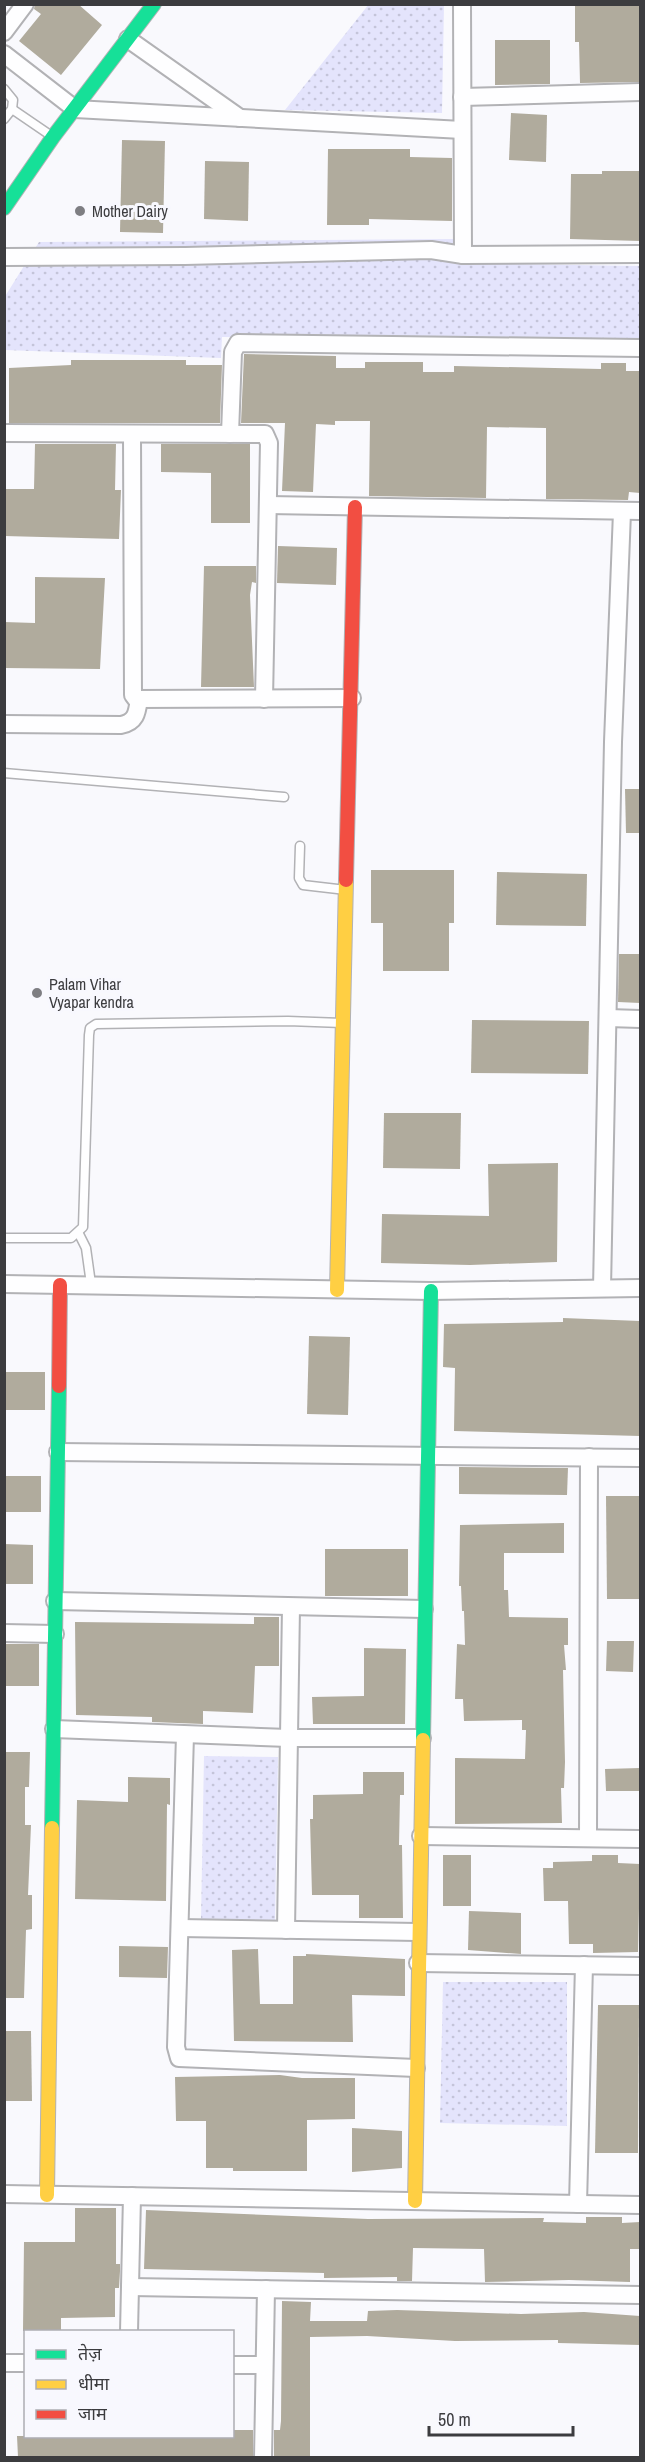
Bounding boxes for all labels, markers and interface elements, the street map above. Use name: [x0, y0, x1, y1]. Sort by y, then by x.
place label: Mother Dairy: [92, 200, 168, 222]
marker: Mother Dairy: [73, 204, 87, 218]
place label: Palam Vihar Vyapar kendra: [49, 973, 135, 1013]
marker: Palam Vihar Vyapar kendra: [30, 986, 44, 1000]
legend: [24, 2330, 234, 2438]
text: तेज़: [78, 2341, 102, 2366]
text: धीमा: [78, 2371, 109, 2396]
scale bar: [429, 2399, 573, 2437]
text: जाम: [78, 2401, 108, 2426]
text: 50 m: [438, 2407, 471, 2432]

